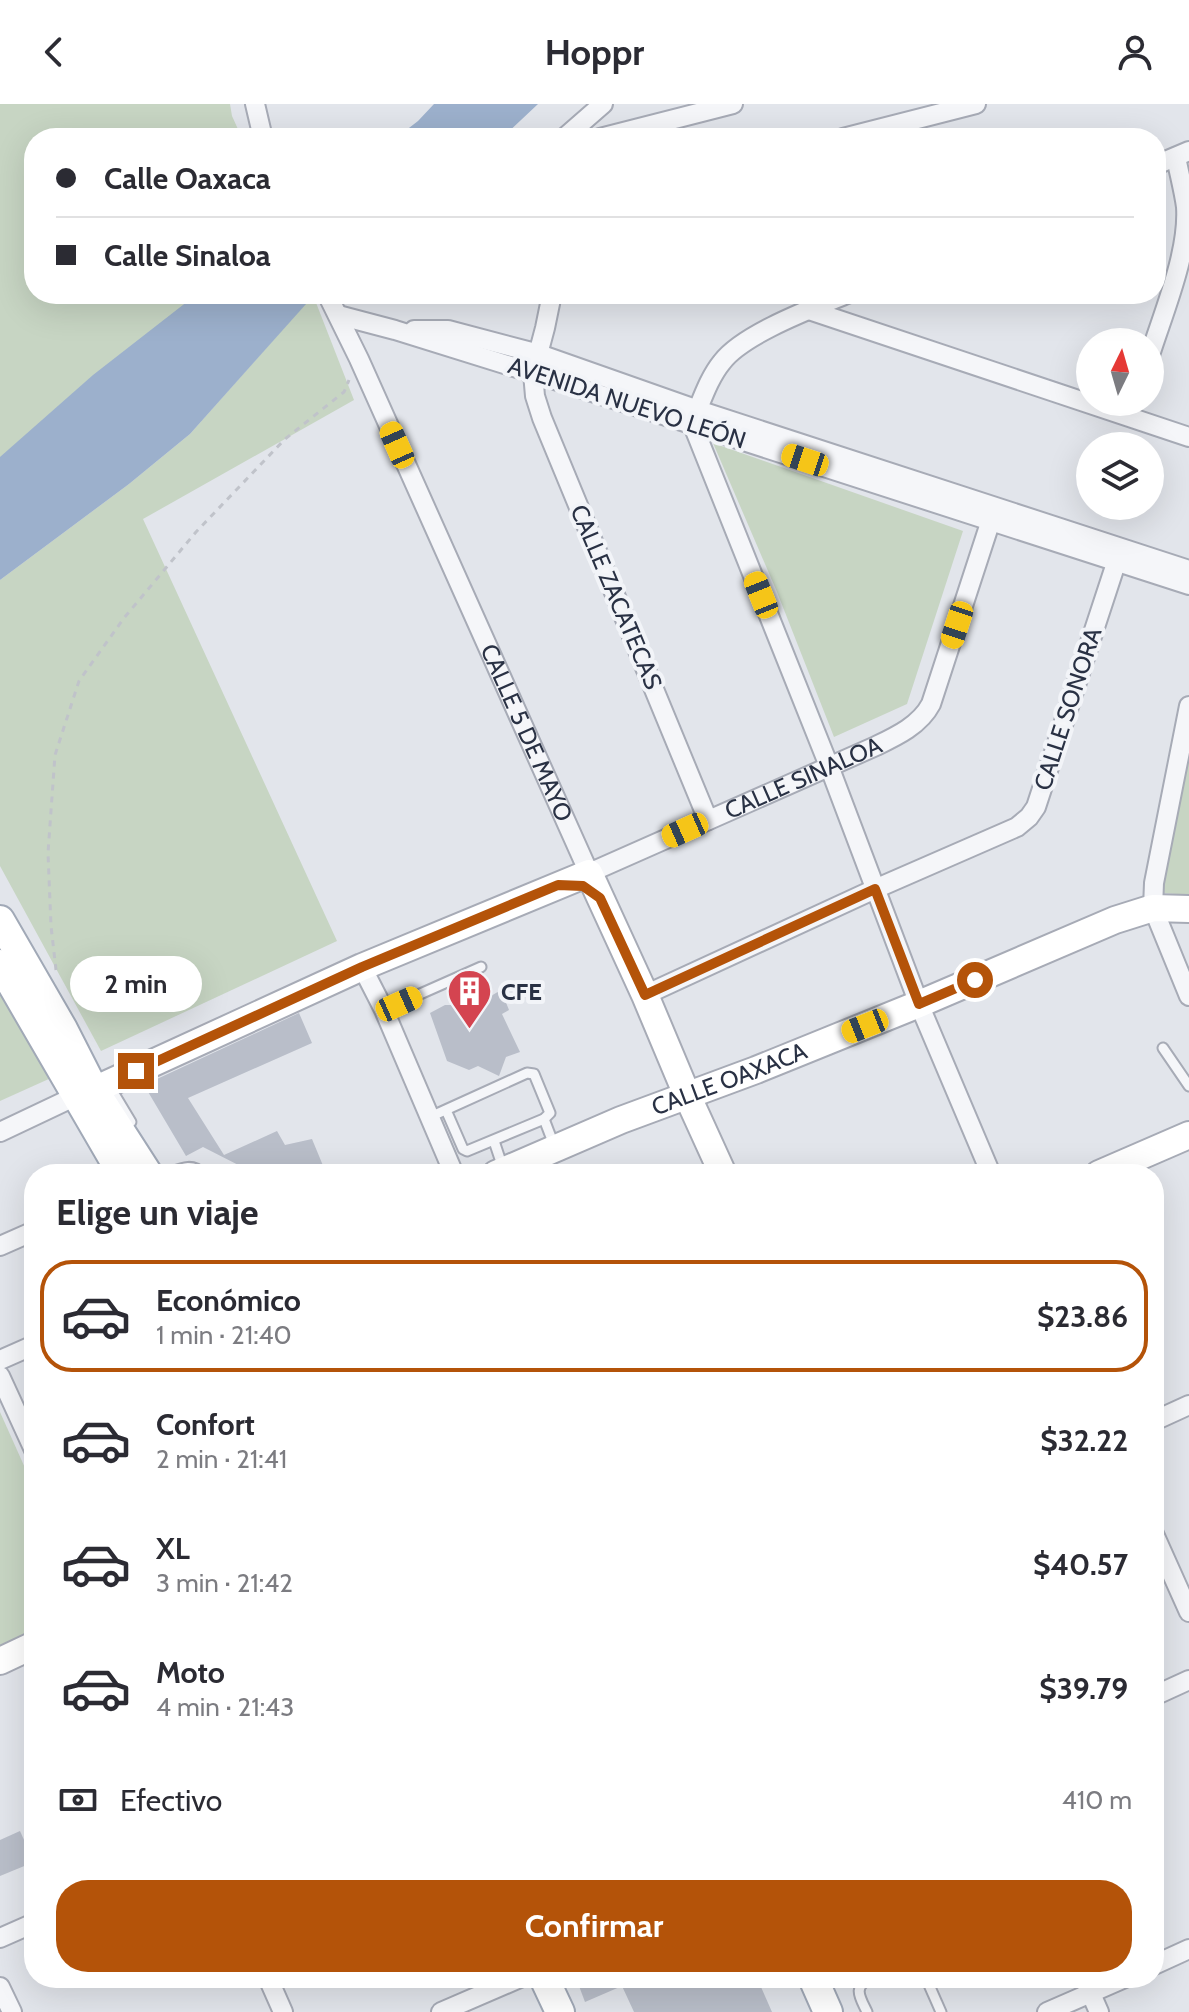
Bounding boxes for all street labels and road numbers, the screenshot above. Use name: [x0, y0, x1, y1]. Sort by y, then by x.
street label: AVENIDA NUEVO LEÓN: [505, 350, 750, 455]
street label: CALLE ZACATECAS: [564, 500, 668, 693]
street label: CALLE SONORA: [1028, 624, 1108, 794]
street label: CALLE 5 DE MAYO: [474, 639, 579, 826]
street label: CALLE SINALOA: [720, 730, 886, 825]
street label: CALLE OAXACA: [648, 1036, 811, 1121]

